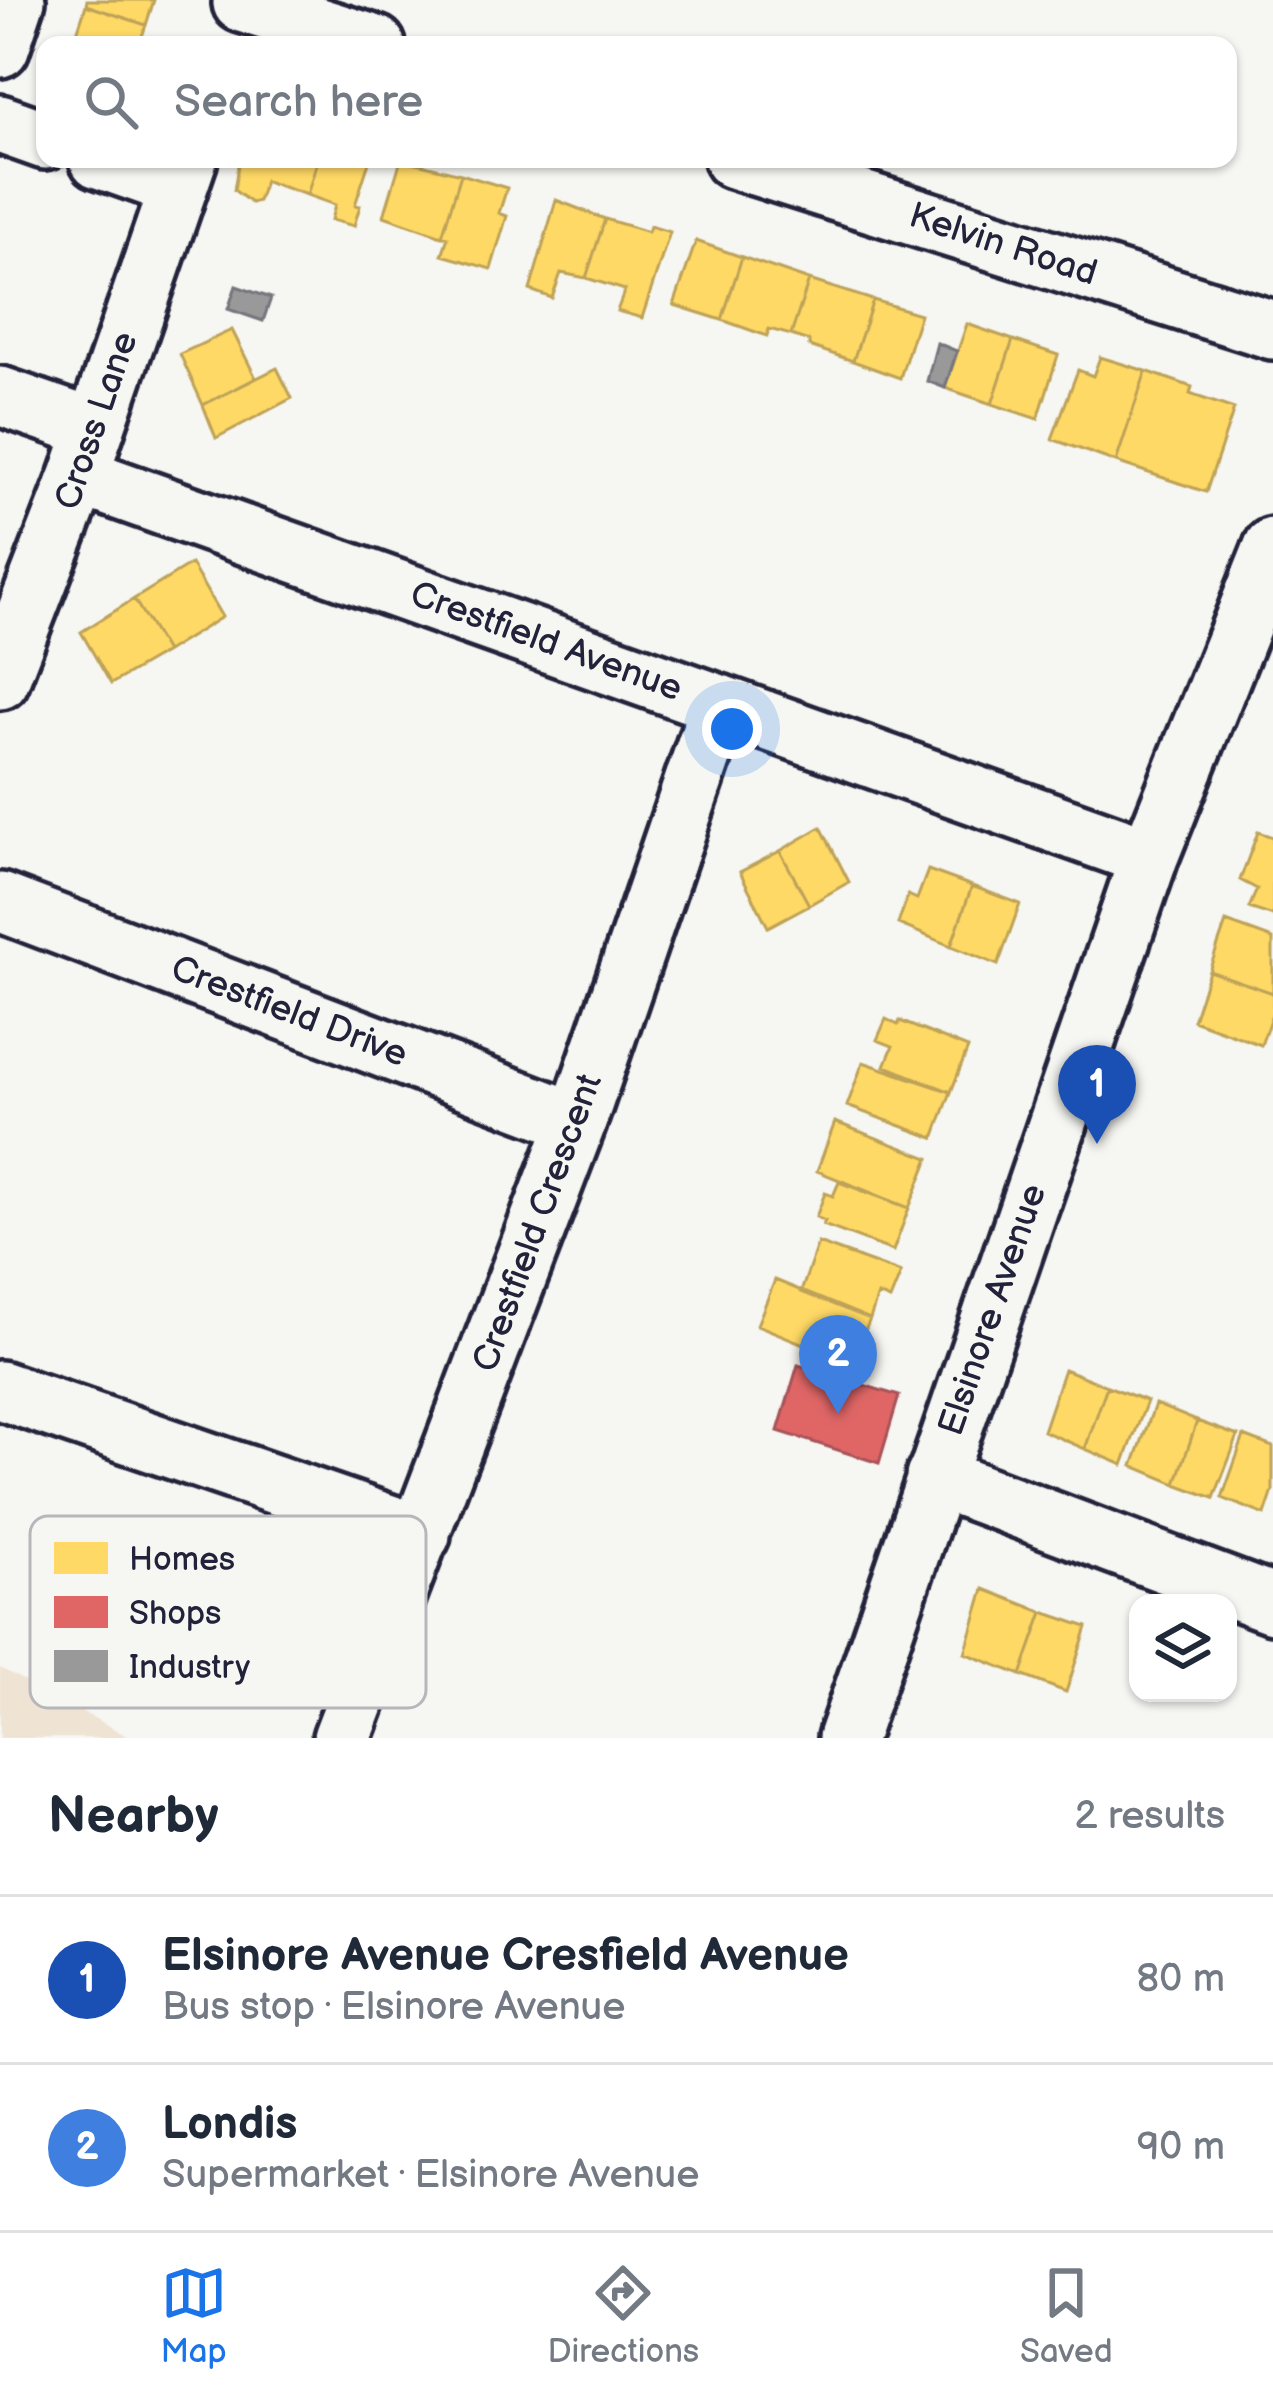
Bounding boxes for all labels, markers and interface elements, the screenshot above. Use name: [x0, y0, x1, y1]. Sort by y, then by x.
search box: [36, 36, 1237, 168]
icon: search: [78, 69, 144, 135]
text: Search here: [174, 75, 423, 130]
street label: Kelvin Road: [904, 194, 1102, 296]
street label: Cross Lane: [47, 326, 147, 516]
street label: Crestfield Avenue: [404, 573, 688, 711]
your location: [702, 699, 762, 759]
street label: Crestfield Drive: [165, 947, 413, 1077]
pin: 1: [1058, 1045, 1136, 1144]
street label: Crestfield Crescent: [464, 1068, 612, 1378]
street label: Elsinore Avenue: [930, 1179, 1056, 1441]
pin: 2: [799, 1315, 877, 1414]
legend: [30, 1516, 426, 1708]
text: Homes: [129, 1540, 235, 1580]
text: Shops: [129, 1594, 221, 1634]
map controls: [1129, 1594, 1237, 1702]
button: layers: [1129, 1594, 1237, 1702]
text: Industry: [129, 1648, 250, 1688]
text: Nearby: [48, 1786, 219, 1847]
text: 2 results: [1074, 1793, 1225, 1840]
text: Elsinore Avenue Cresfield Avenue: [162, 1929, 849, 1984]
text: 1: [79, 1956, 95, 2003]
text: 80 m: [1137, 1956, 1225, 2003]
text: Bus stop · Elsinore Avenue: [162, 1984, 625, 2031]
text: Londis: [162, 2097, 297, 2152]
text: 2: [75, 2124, 99, 2171]
text: 90 m: [1137, 2124, 1225, 2171]
text: Supermarket · Elsinore Avenue: [162, 2152, 699, 2199]
tab: Map: [160, 2260, 227, 2372]
tab: Directions: [547, 2260, 699, 2372]
tab: Saved: [1020, 2260, 1113, 2372]

